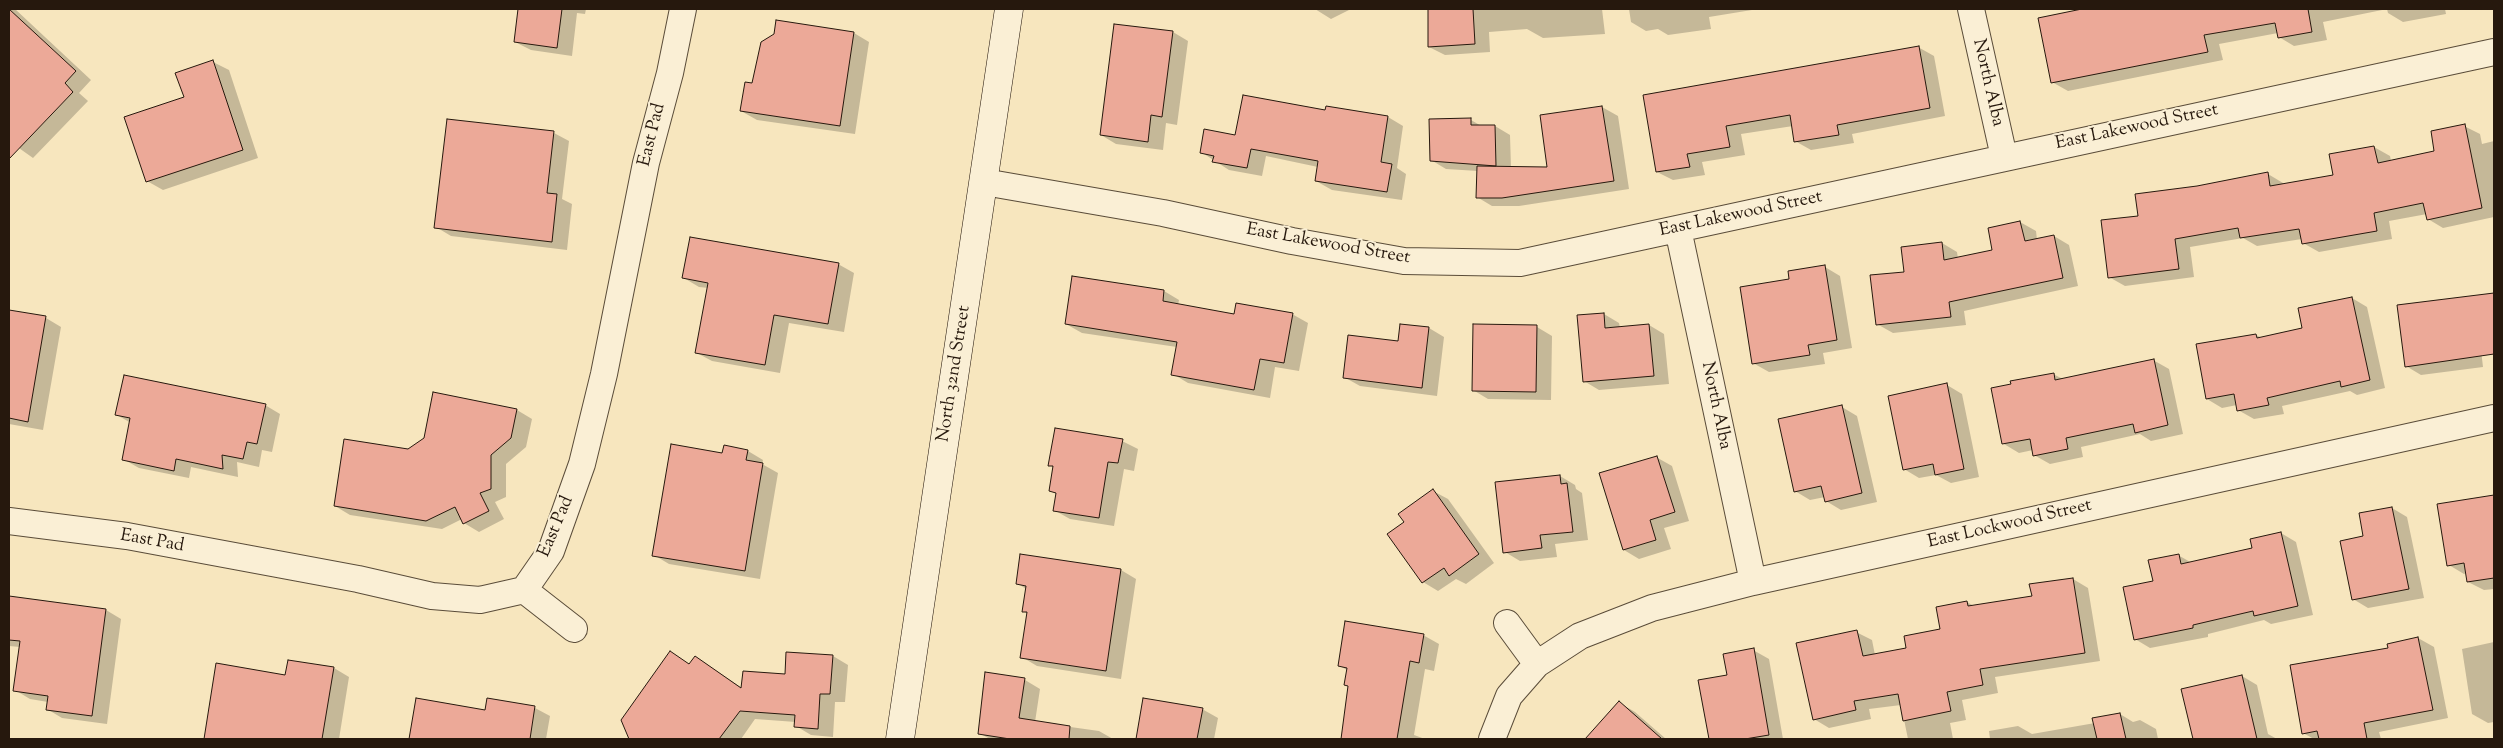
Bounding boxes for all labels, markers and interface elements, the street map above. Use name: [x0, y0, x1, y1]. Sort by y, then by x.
street label: North Alba: [1966, 37, 2008, 129]
street label: East Lakewood Street: [2054, 100, 2220, 156]
street label: East Pad: [635, 101, 671, 169]
street label: East Lakewood Street: [1658, 187, 1824, 243]
street label: East Lakewood Street: [1244, 220, 1412, 270]
street label: North 32nd Street: [934, 304, 976, 444]
street label: North Alba: [1695, 360, 1735, 452]
street label: East Pad: [534, 493, 580, 561]
street label: East Lockwood Street: [1926, 496, 2094, 554]
street label: East Pad: [118, 526, 186, 558]

